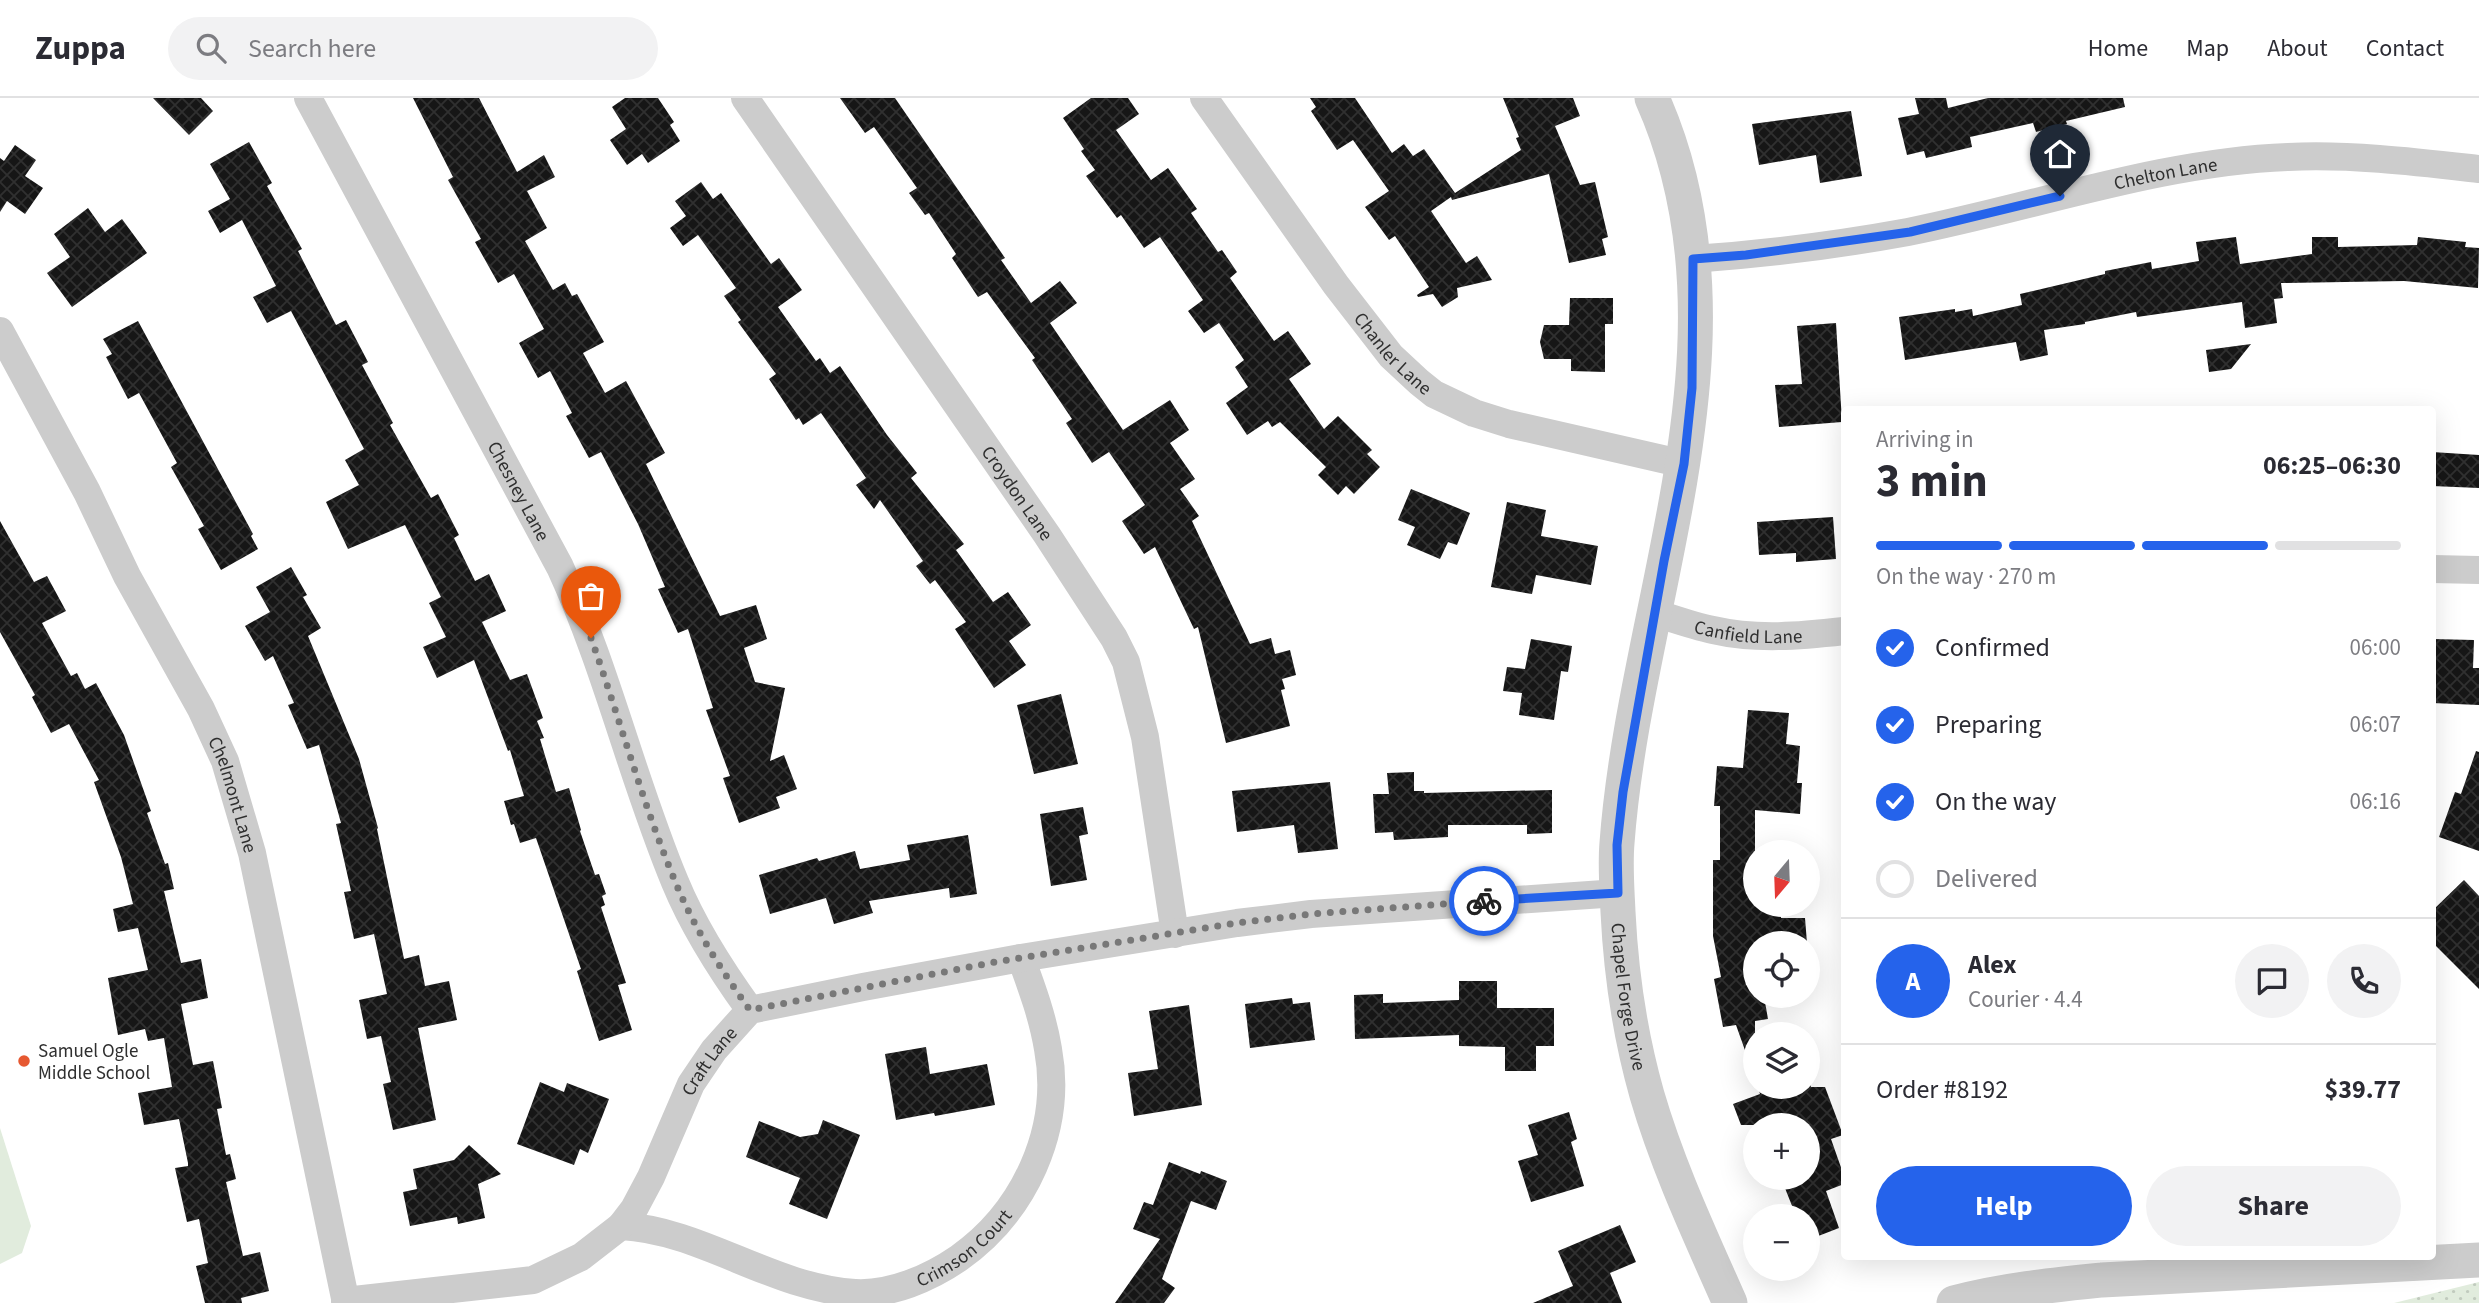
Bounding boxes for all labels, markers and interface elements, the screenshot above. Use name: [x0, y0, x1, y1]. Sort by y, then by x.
search box: [168, 17, 658, 80]
text: Zuppa: [35, 25, 126, 72]
icon: search: [192, 29, 230, 67]
text: Search here: [248, 30, 376, 67]
text: Home: [2088, 31, 2148, 66]
text: Map: [2186, 31, 2229, 66]
text: About: [2267, 31, 2328, 66]
text: Contact: [2366, 31, 2444, 66]
pin: [2030, 124, 2090, 196]
icon: home: [2041, 135, 2079, 173]
street label: Chelton Lane: [2111, 152, 2219, 198]
street label: Chanler Lane: [1347, 307, 1437, 402]
text: Arriving in: [1876, 423, 1974, 456]
street label: Chesney Lane: [480, 437, 556, 546]
street label: Croydon Lane: [974, 441, 1059, 547]
text: 06:25–06:30: [2263, 447, 2401, 484]
text: 3 min: [1876, 449, 1988, 514]
text: On the way · 270 m: [1876, 560, 2056, 593]
pin: [561, 566, 621, 638]
icon: bag: [572, 577, 610, 615]
street label: Canfield Lane: [1691, 614, 1803, 651]
icon: check: [1876, 629, 1914, 667]
text: Confirmed: [1935, 629, 2050, 666]
text: 06:00: [2350, 631, 2401, 664]
icon: check: [1876, 706, 1914, 744]
text: Preparing: [1935, 706, 2041, 743]
text: 06:07: [2350, 708, 2401, 741]
street label: Chelmont Lane: [201, 732, 263, 856]
icon: check: [1876, 783, 1914, 821]
text: On the way: [1935, 783, 2056, 820]
text: 06:16: [2350, 785, 2401, 818]
north arrow: [1743, 840, 1820, 917]
map controls: [1743, 840, 1820, 1281]
text: Delivered: [1935, 860, 2038, 897]
courier: [1449, 866, 1519, 936]
icon: bike: [1465, 882, 1503, 920]
street label: Chapel Forge Drive: [1604, 922, 1652, 1074]
button: locate: [1743, 931, 1820, 1008]
button: chat: [2235, 944, 2309, 1018]
button: phone: [2327, 944, 2401, 1018]
text: Alex: [1968, 946, 2017, 983]
text: A: [1906, 963, 1920, 1000]
text: Courier · 4.4: [1968, 983, 2083, 1016]
street label: Craft Lane: [676, 1021, 744, 1100]
button: layers: [1743, 1022, 1820, 1099]
place label: Samuel Ogle Middle School: [38, 1038, 150, 1087]
marker: Samuel Ogle Middle School: [16, 1053, 32, 1069]
text: Order #8192: [1876, 1071, 2008, 1108]
text: $39.77: [2325, 1071, 2401, 1108]
button: +: [1743, 1113, 1820, 1190]
button: Help: [1876, 1166, 2132, 1246]
button: Share: [2146, 1166, 2401, 1246]
street label: Crimson Court: [912, 1204, 1019, 1295]
button: −: [1743, 1204, 1820, 1281]

